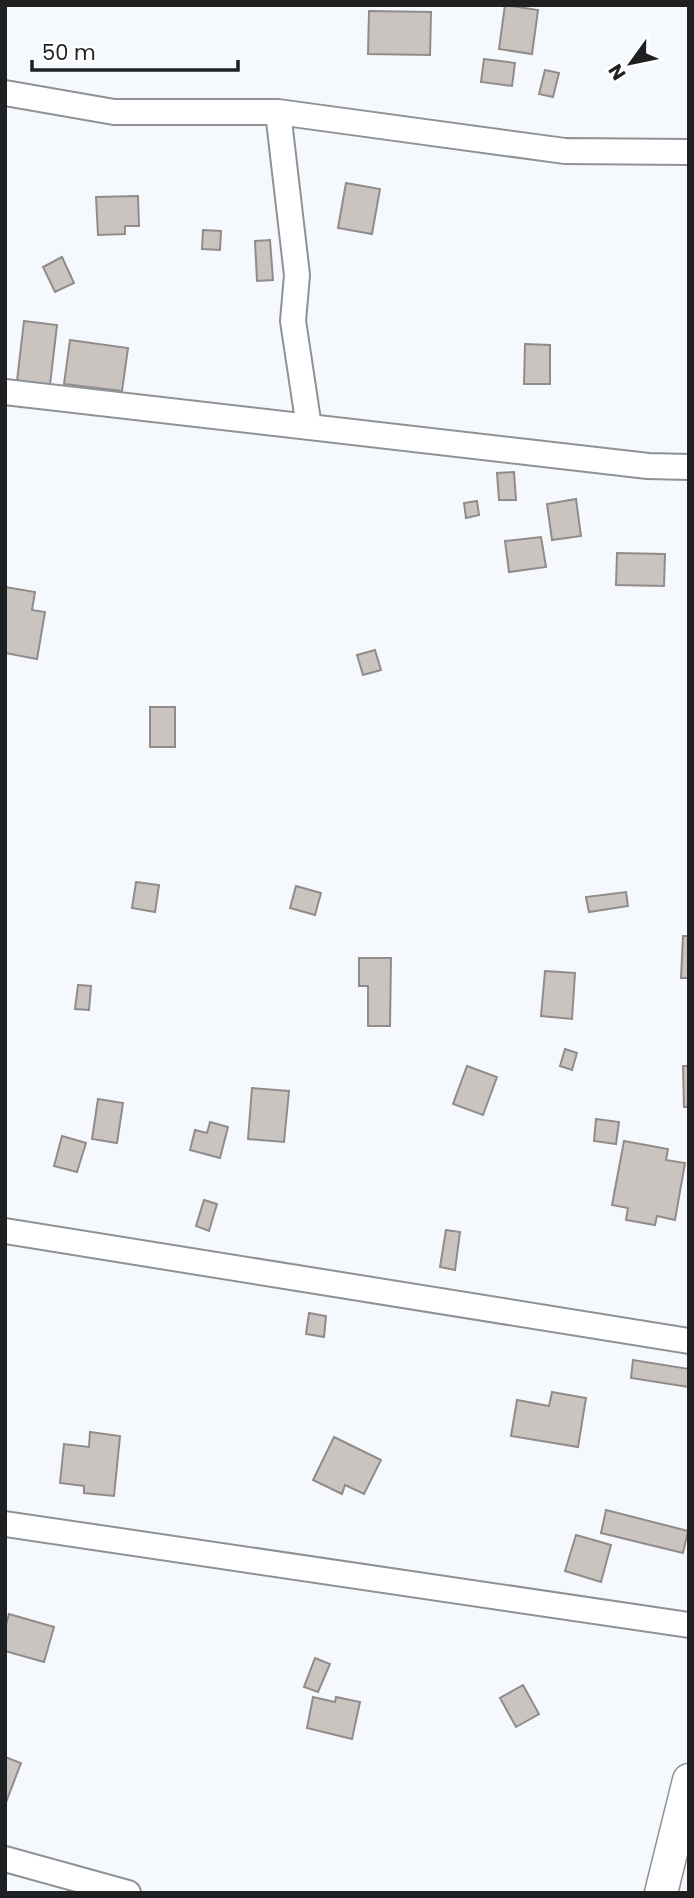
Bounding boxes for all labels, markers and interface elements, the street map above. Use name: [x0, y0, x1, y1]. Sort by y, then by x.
scale bar: [32, 28, 238, 72]
north arrow: [596, 28, 666, 98]
text: 50 m: [42, 38, 96, 67]
text: N: [602, 59, 632, 85]

